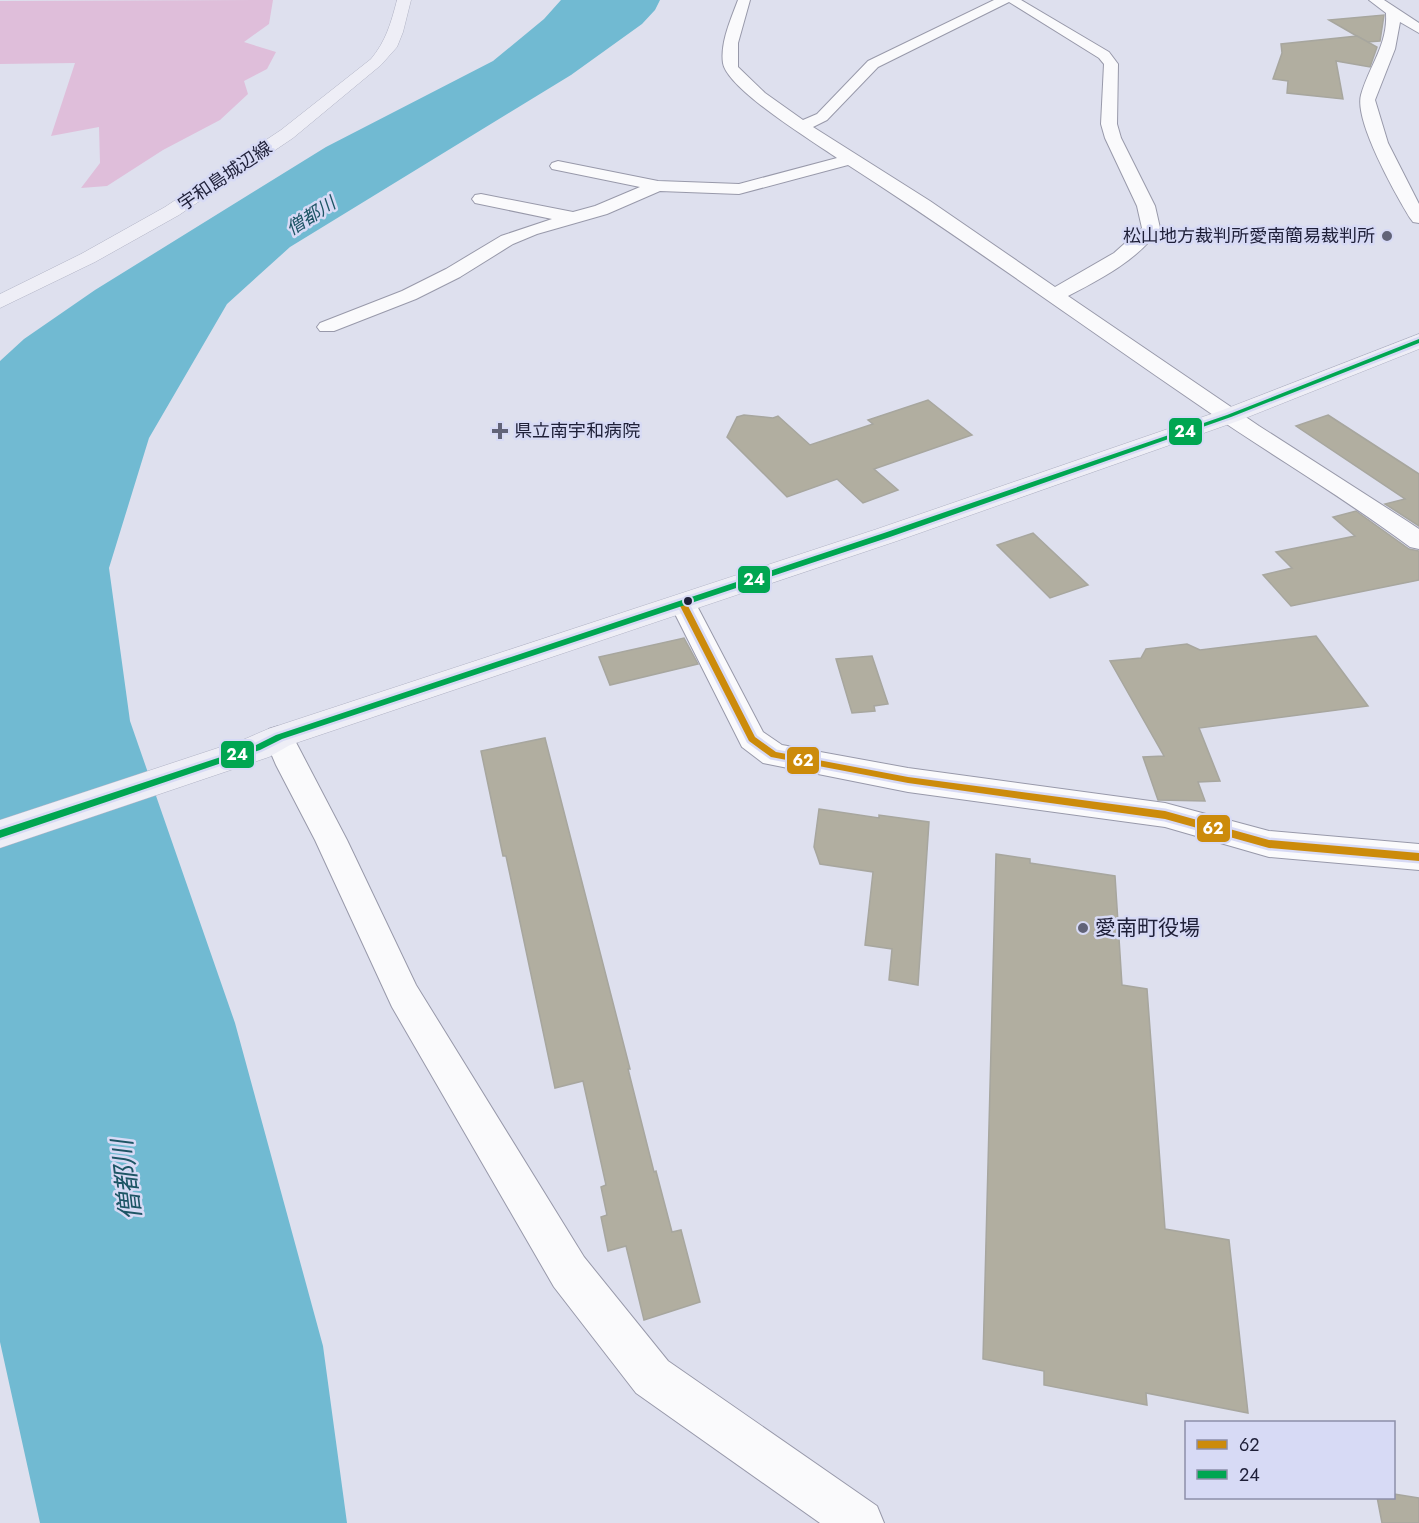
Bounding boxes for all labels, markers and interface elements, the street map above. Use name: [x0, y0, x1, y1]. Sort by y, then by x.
street label: 宇和島城辺線: [173, 135, 277, 217]
water label: 僧都川: [281, 189, 342, 242]
place label: 松山地方裁判所愛南簡易裁判所: [1123, 223, 1375, 249]
marker: 松山地方裁判所愛南簡易裁判所: [1380, 229, 1394, 243]
line badge: 24: [1168, 417, 1203, 446]
place label: 県立南宇和病院: [514, 418, 640, 444]
text: 24: [1174, 420, 1196, 443]
marker: 県立南宇和病院: [491, 422, 509, 440]
line badge: 24: [737, 565, 771, 594]
text: 24: [743, 568, 765, 591]
unlabelled marker: [682, 595, 694, 607]
line badge: 24: [220, 740, 255, 769]
text: 24: [226, 743, 248, 766]
line badge: 62: [786, 746, 820, 775]
text: 62: [792, 749, 814, 772]
line badge: 62: [1196, 814, 1231, 843]
text: 62: [1202, 817, 1224, 840]
place label: 愛南町役場: [1095, 913, 1200, 943]
marker: 愛南町役場: [1076, 921, 1090, 935]
water label: 僧都川: [102, 1135, 151, 1223]
legend: [1185, 1421, 1395, 1499]
text: 62: [1239, 1432, 1260, 1458]
text: 24: [1239, 1462, 1260, 1488]

